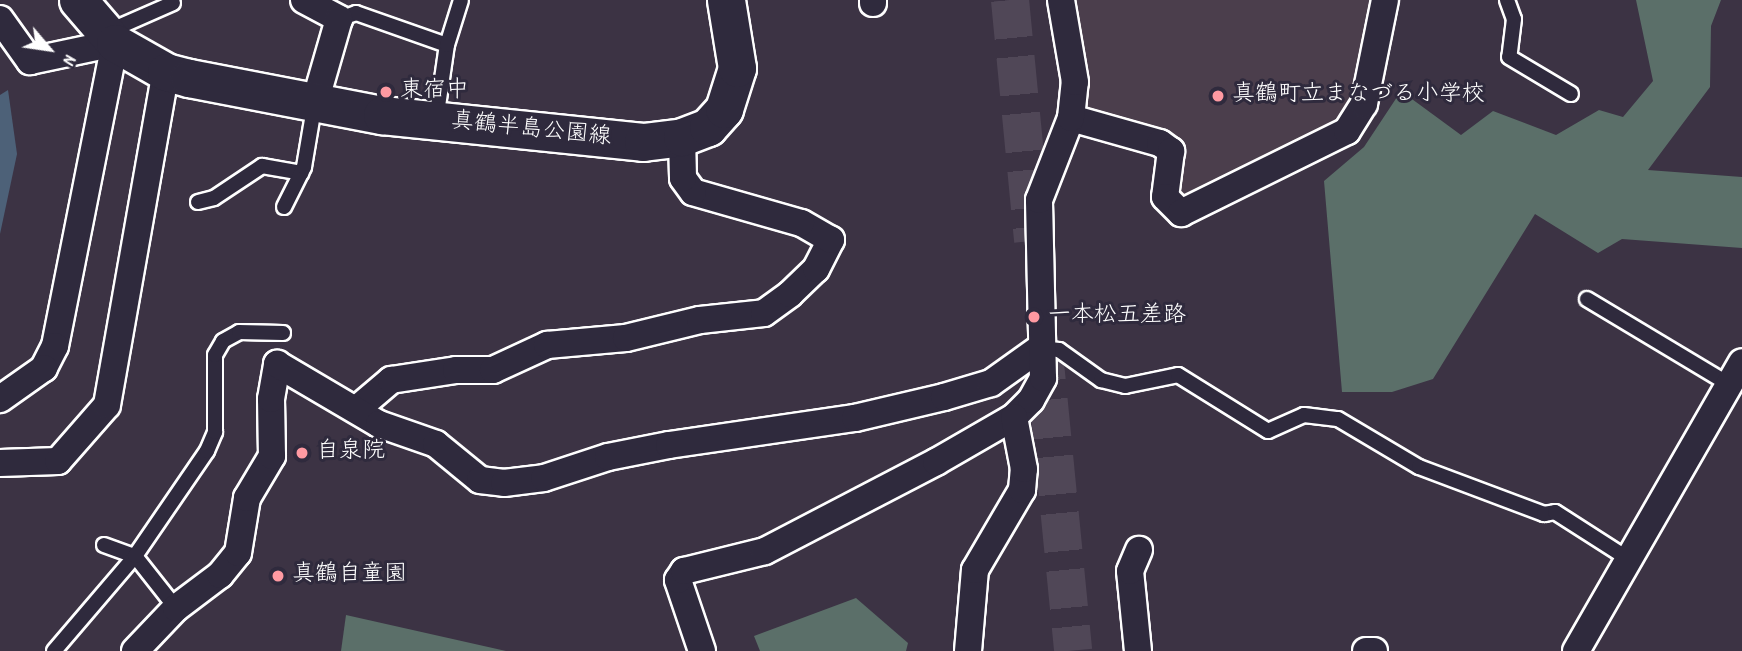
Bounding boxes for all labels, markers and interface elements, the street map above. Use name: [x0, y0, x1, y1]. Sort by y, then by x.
north arrow: [14, 14, 84, 84]
text: N: [54, 49, 82, 70]
place label: 東宿中: [400, 78, 469, 106]
place label: 真鶴町立まなづる小学校: [1232, 82, 1485, 110]
marker: 東宿中: [378, 84, 394, 100]
marker: 真鶴町立まなづる小学校: [1210, 88, 1226, 104]
street label: 真鶴半島公園線: [449, 109, 613, 153]
place label: 一本松五差路: [1048, 303, 1186, 331]
marker: 一本松五差路: [1026, 309, 1042, 325]
place label: 自泉院: [316, 439, 385, 467]
marker: 自泉院: [294, 445, 310, 461]
place label: 真鶴自童園: [292, 562, 407, 590]
marker: 真鶴自童園: [270, 568, 286, 584]

